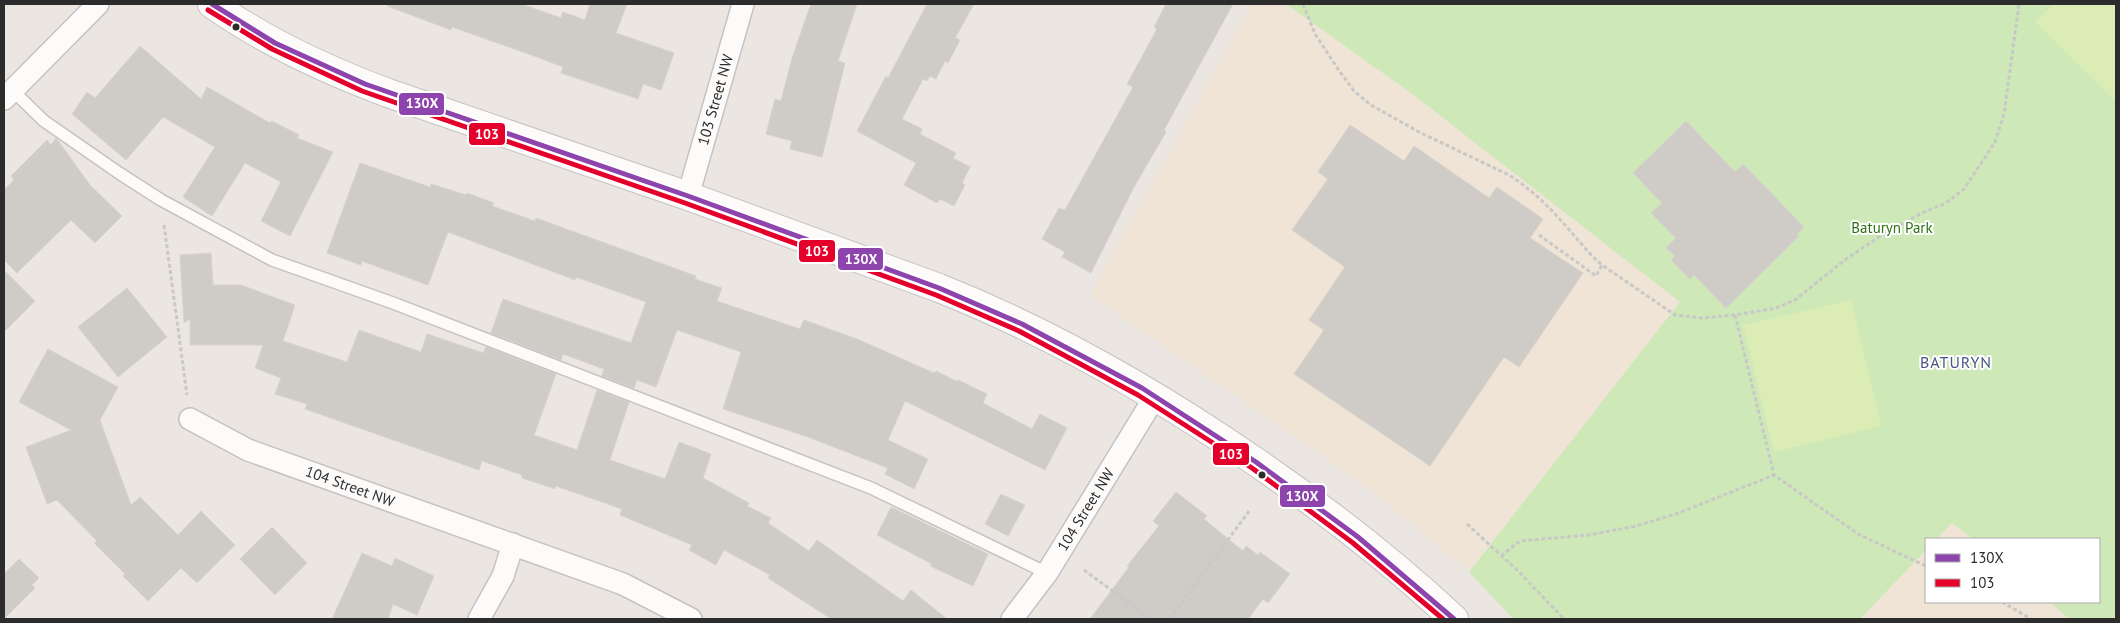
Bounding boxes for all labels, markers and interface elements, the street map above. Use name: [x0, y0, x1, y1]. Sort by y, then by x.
unlabelled marker: [231, 22, 241, 32]
street label: 103 Street NW: [693, 52, 737, 147]
line badge: 130X: [398, 92, 445, 116]
text: 130X: [406, 94, 438, 112]
line badge: 103: [468, 122, 506, 146]
text: 103: [475, 125, 499, 143]
park label: Baturyn Park: [1851, 218, 1933, 237]
line badge: 103: [798, 239, 836, 263]
text: 103: [805, 242, 829, 260]
line badge: 130X: [837, 247, 884, 271]
text: 130X: [845, 250, 877, 268]
district label: BATURYN: [1920, 352, 1992, 372]
line badge: 103: [1212, 442, 1250, 466]
text: 103: [1219, 445, 1243, 463]
street label: 104 Street NW: [303, 461, 398, 511]
street label: 104 Street NW: [1053, 464, 1118, 554]
unlabelled marker: [1257, 470, 1267, 480]
line badge: 130X: [1279, 484, 1326, 508]
text: 130X: [1286, 487, 1318, 505]
legend: [1925, 538, 2100, 603]
text: 130X: [1970, 548, 2004, 567]
text: 103: [1970, 573, 1995, 592]

